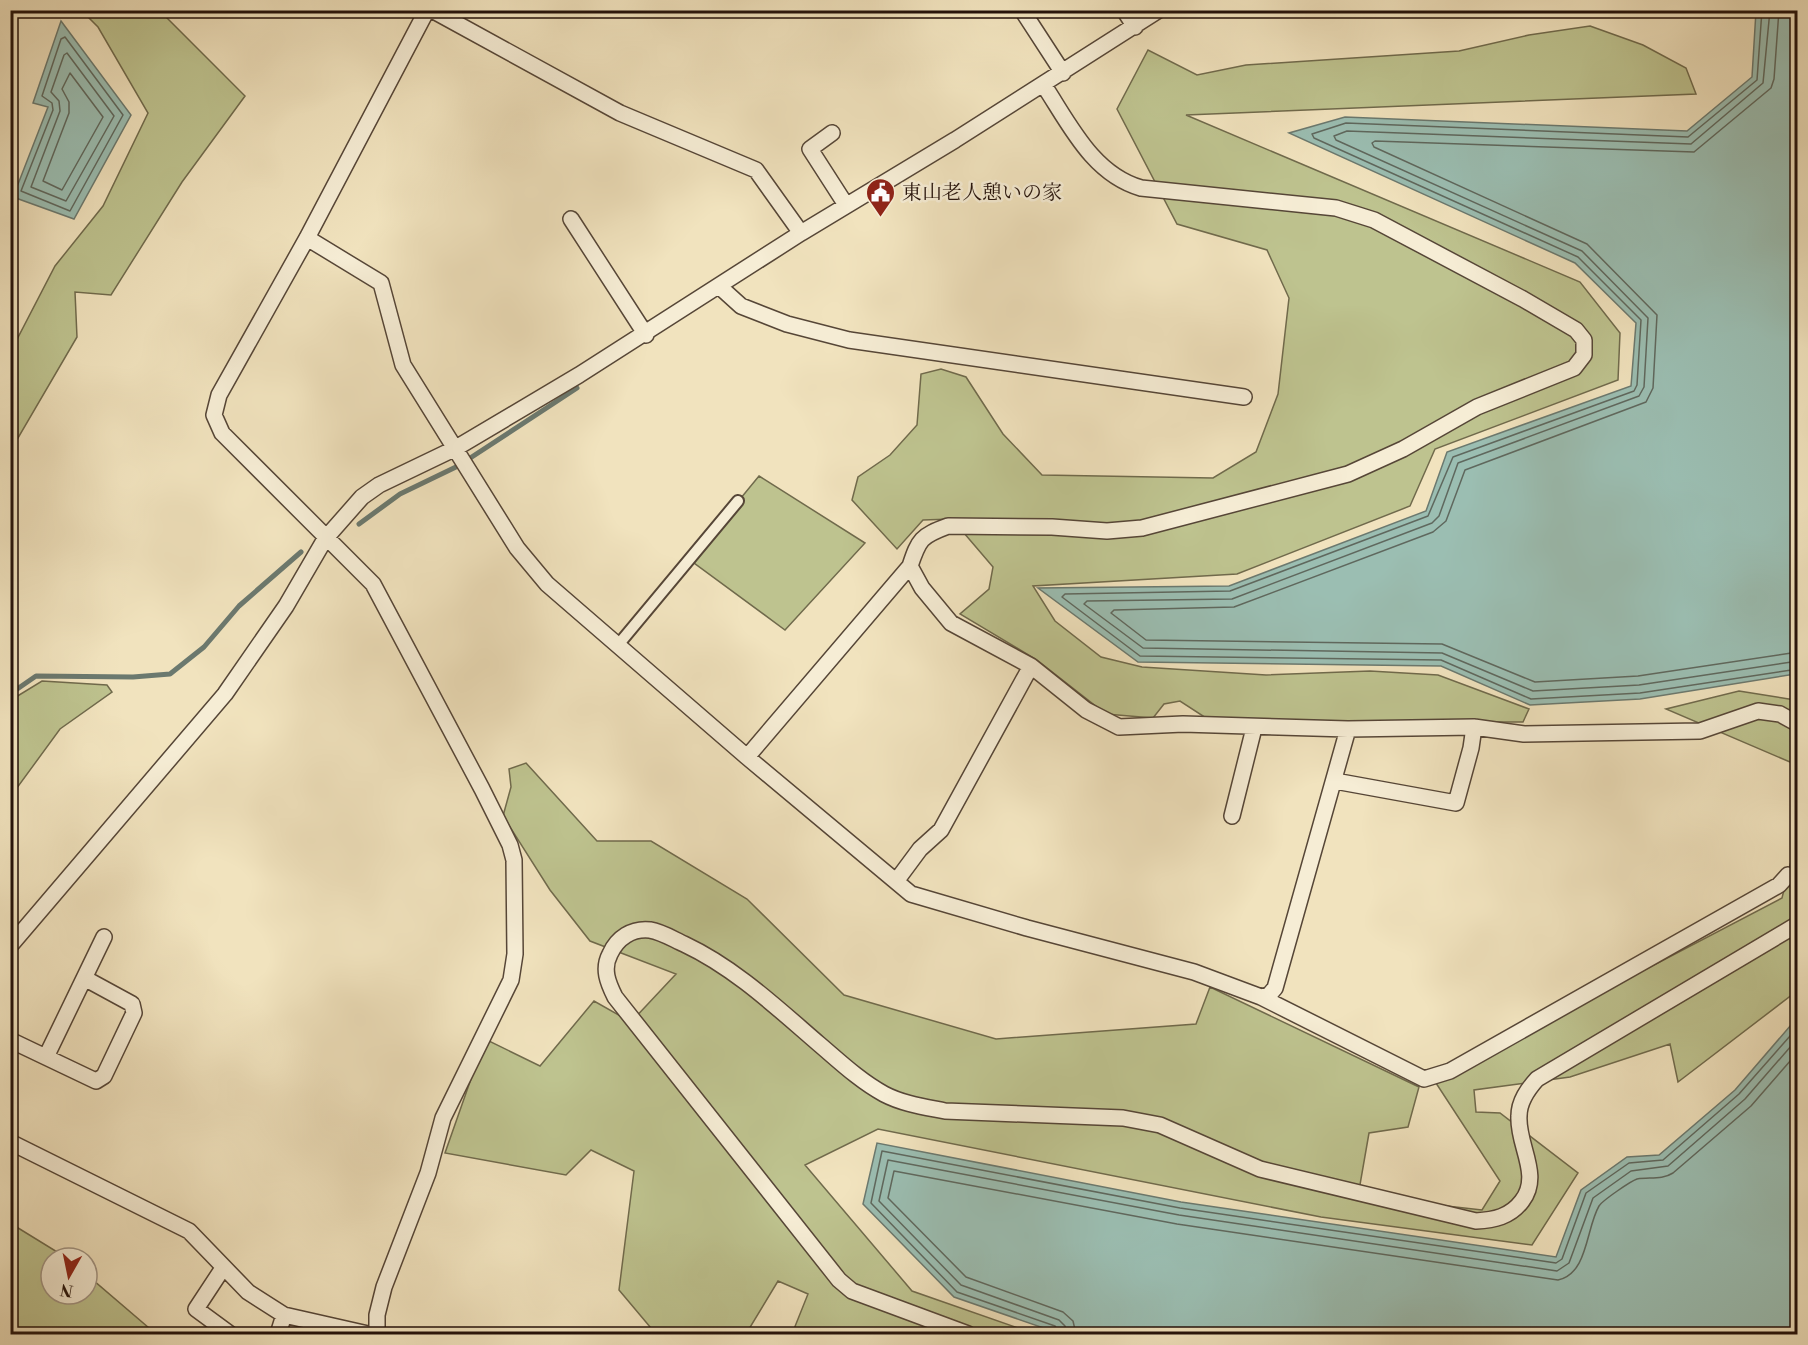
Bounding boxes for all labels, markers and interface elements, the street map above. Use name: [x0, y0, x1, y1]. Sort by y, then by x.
public building icon: 東山老人憩いの家: [865, 176, 897, 218]
place label: 東山老人憩いの家: [902, 181, 1062, 206]
north arrow: [39, 1246, 99, 1306]
text: N: [59, 1279, 75, 1301]

